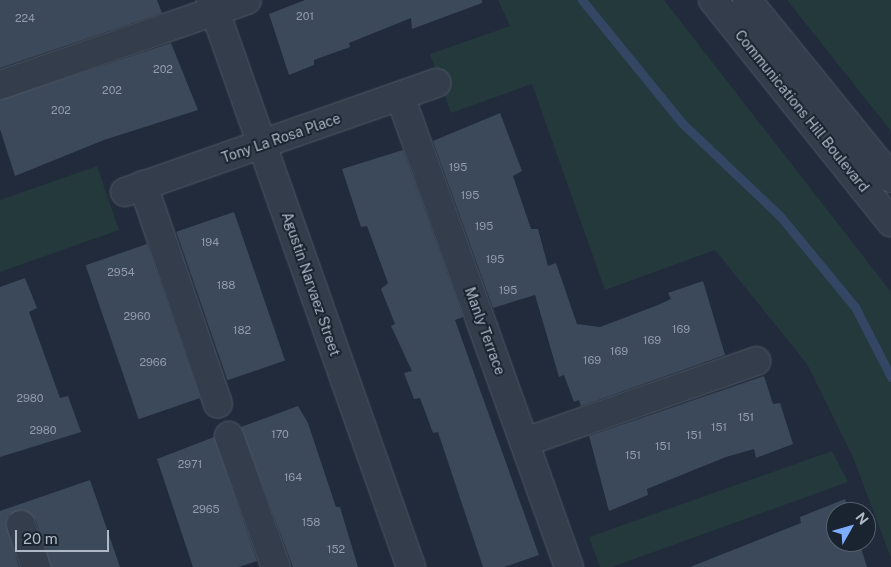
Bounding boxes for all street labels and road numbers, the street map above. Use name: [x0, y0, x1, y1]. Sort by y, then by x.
street label: Communications Hill Boulevard: [731, 27, 873, 195]
street label: Tony La Rosa Place: [219, 110, 343, 166]
street label: Agustin Narvaez Street: [278, 210, 344, 358]
street label: Manly Terrace: [461, 285, 509, 377]

